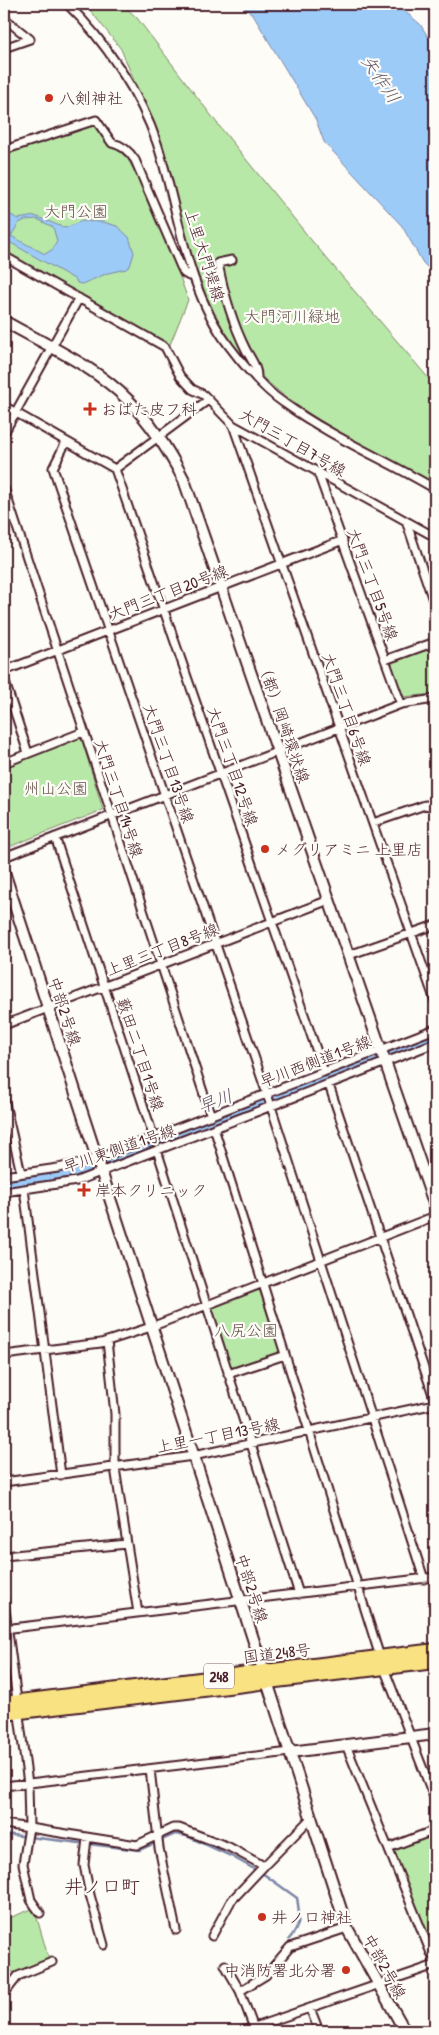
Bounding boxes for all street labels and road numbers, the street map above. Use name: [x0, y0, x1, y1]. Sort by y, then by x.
street label: 上里大門堤線: [180, 206, 230, 304]
street label: 大門三丁目7号線: [236, 402, 350, 482]
street label: 大門三丁目5号線: [342, 524, 404, 644]
street label: 大門三丁目20号線: [105, 559, 231, 625]
street label: 大門三丁目6号線: [317, 649, 377, 769]
street label: （都）岡崎環状線: [253, 658, 315, 786]
street label: 大門三丁目13号線: [138, 700, 200, 826]
street label: 大門三丁目12号線: [202, 703, 264, 829]
street label: 大門三丁目14号線: [89, 736, 149, 860]
street label: 上里三丁目8号線: [103, 917, 221, 981]
street label: 中部2号線: [43, 974, 87, 1048]
street label: 藪田二丁目1号線: [112, 995, 170, 1113]
street label: 早川西側道1号線: [256, 1030, 374, 1092]
street label: 早川東側道1号線: [60, 1118, 178, 1178]
street label: 上里一丁目13号線: [155, 1412, 281, 1458]
street label: 中部2号線: [230, 1551, 274, 1625]
street label: 国道248号: [242, 1638, 312, 1668]
road number: 248: [204, 1664, 234, 1688]
street label: 中部2号線: [358, 1929, 412, 2003]

